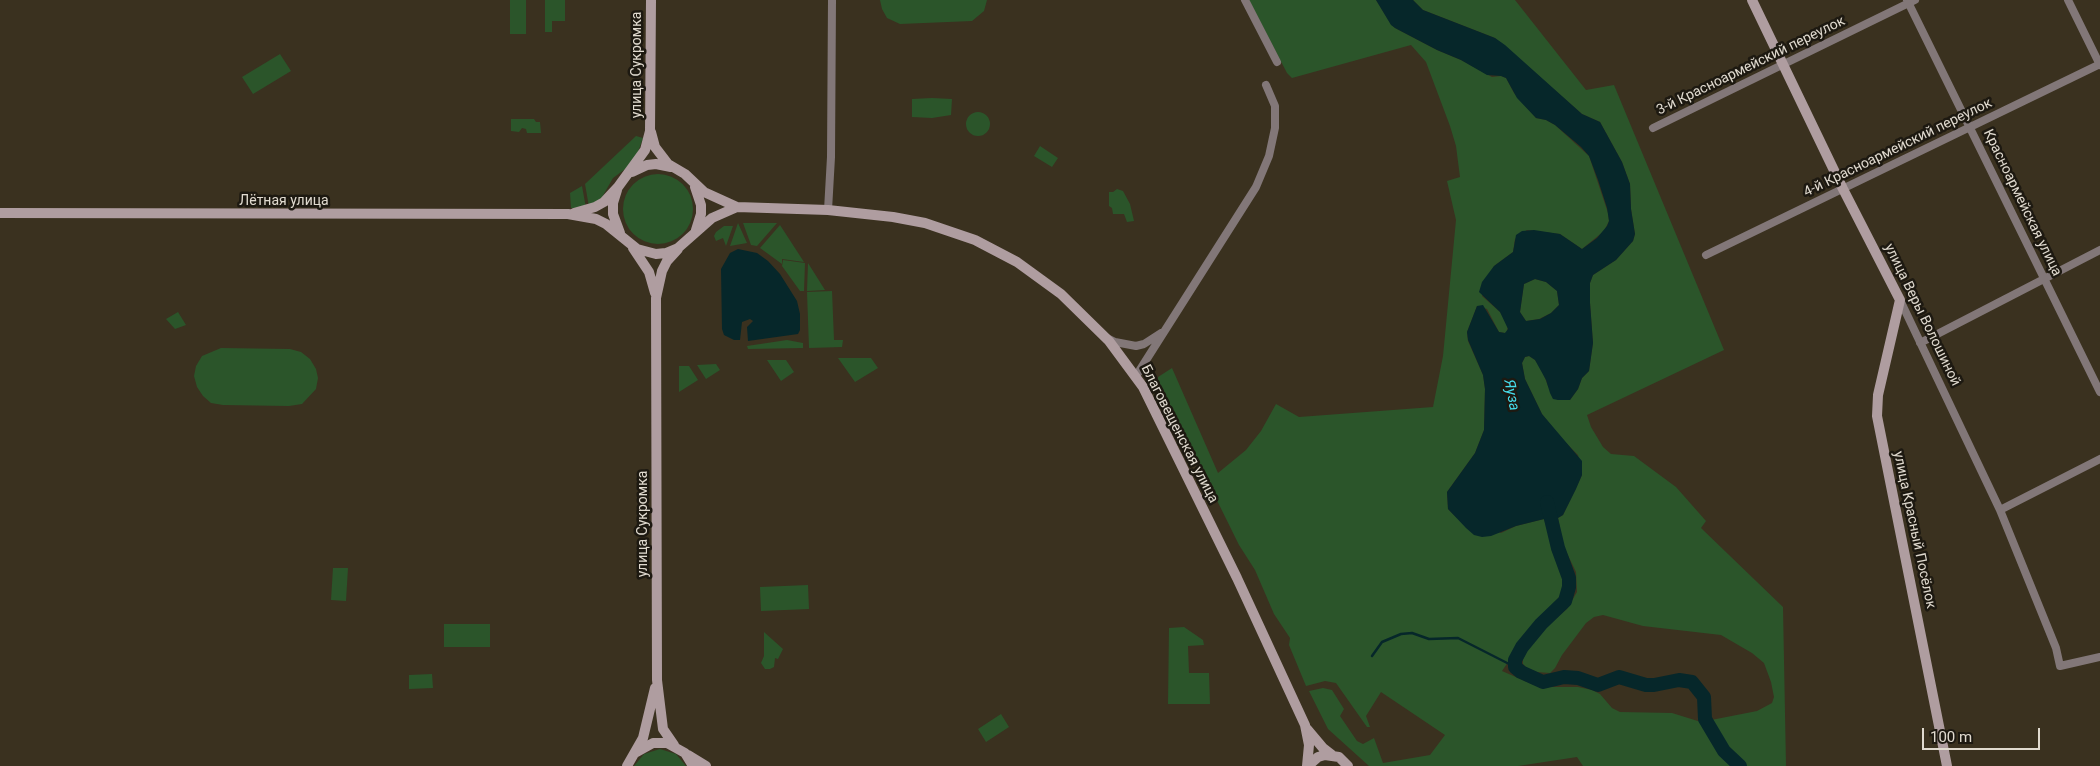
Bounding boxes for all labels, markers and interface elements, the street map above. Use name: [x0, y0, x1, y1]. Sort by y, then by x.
street label: улица Сукромка: [629, 12, 645, 118]
street label: 3-й Красноармейский переулок: [1654, 13, 1848, 119]
street label: 4-й Красноармейский переулок: [1801, 95, 1995, 201]
street label: Красноармейская улица: [1979, 127, 2065, 279]
street label: Лётная улица: [239, 193, 329, 209]
street label: улица Веры Волошиной: [1880, 241, 1964, 389]
street label: Благовещенская улица: [1137, 362, 1221, 506]
water label: Яуза: [1499, 378, 1523, 412]
street label: улица Красный Посёлок: [1889, 450, 1939, 610]
street label: улица Сукромка: [635, 471, 651, 577]
scale bar: [1925, 718, 2042, 750]
text: 100 m: [1930, 728, 1972, 746]

